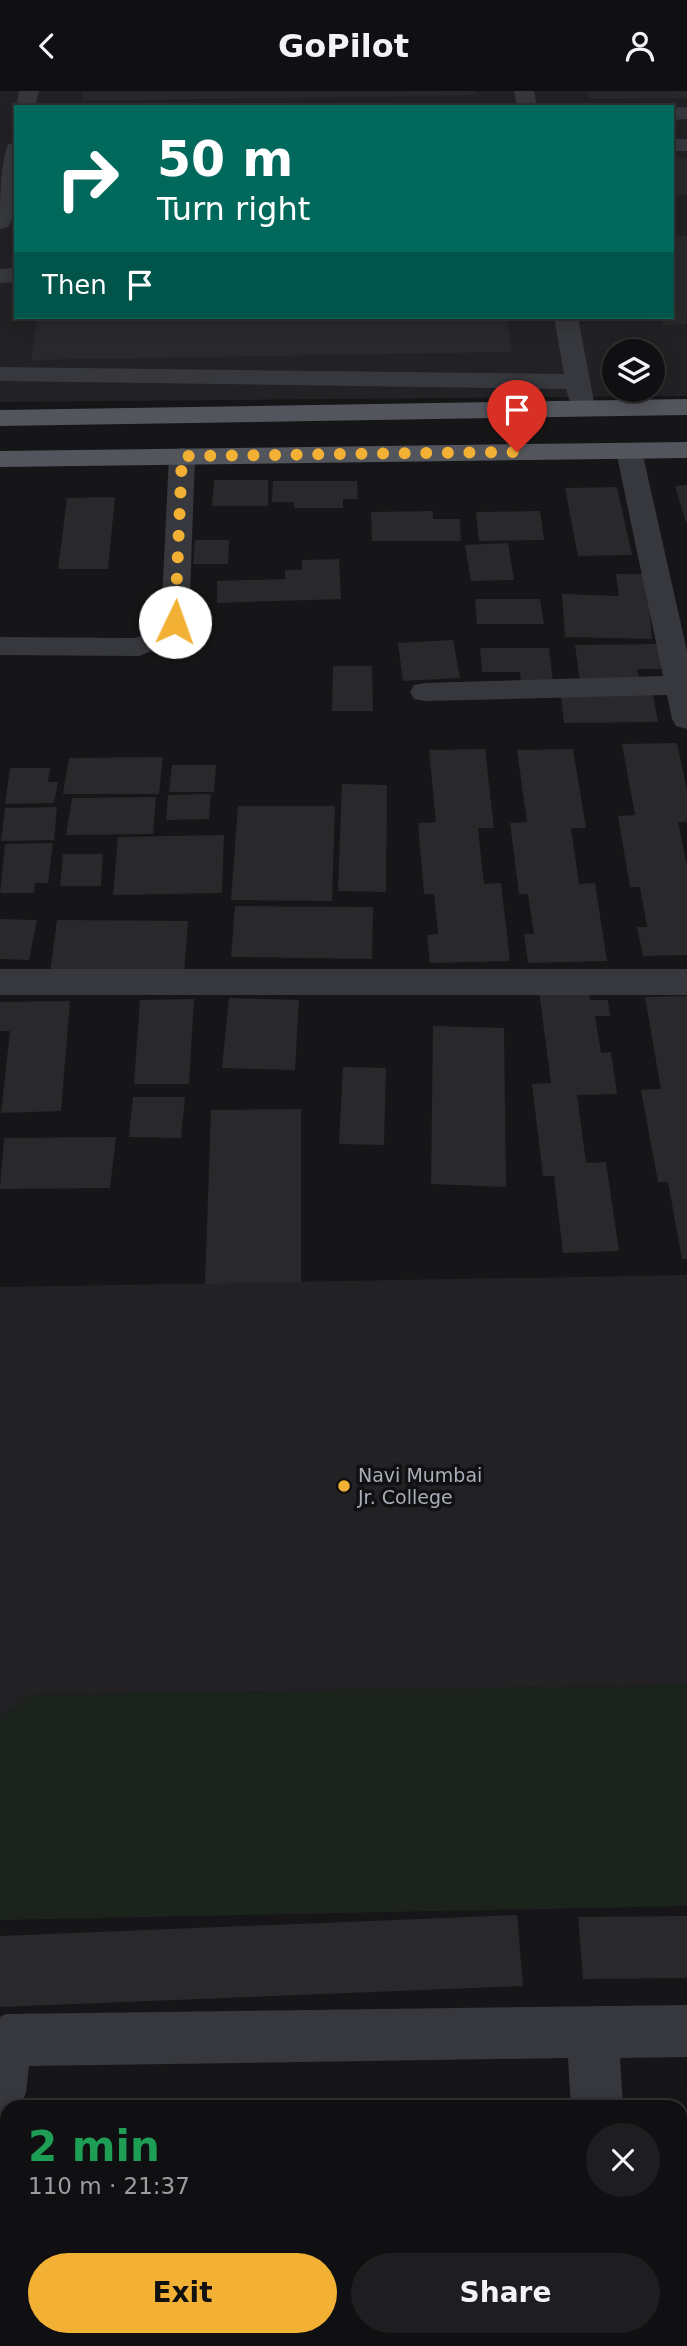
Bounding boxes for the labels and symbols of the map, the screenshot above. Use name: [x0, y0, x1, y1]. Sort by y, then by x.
pin: [487, 380, 547, 452]
position arrow: [138, 585, 212, 659]
place label: Navi Mumbai Jr. College: [357, 1464, 482, 1508]
marker: Navi Mumbai Jr. College: [336, 1478, 352, 1494]

